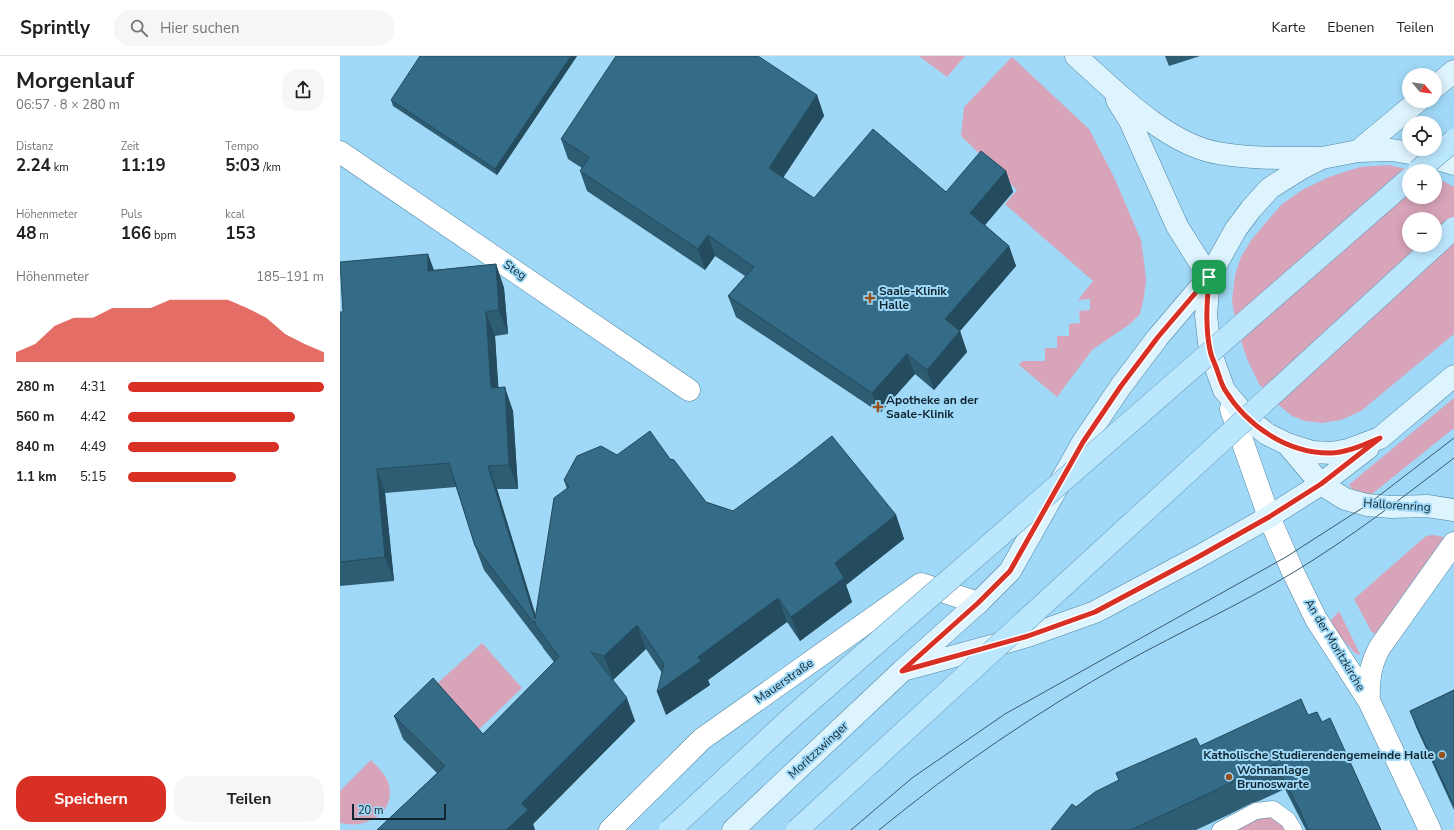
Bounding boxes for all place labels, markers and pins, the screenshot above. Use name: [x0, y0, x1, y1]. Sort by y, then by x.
pin: [1192, 260, 1226, 294]
place label: Saale-Klinik Halle: [879, 283, 947, 313]
marker: Saale-Klinik Halle: [864, 292, 876, 304]
place label: Apotheke an der Saale-Klinik: [886, 392, 979, 422]
marker: Apotheke an der Saale-Klinik: [873, 402, 883, 412]
place label: Katholische Studierendengemeinde Halle: [1203, 747, 1434, 763]
marker: Katholische Studierendengemeinde Halle: [1437, 750, 1447, 760]
place label: Wohnanlage Brunoswarte: [1237, 762, 1310, 792]
marker: Wohnanlage Brunoswarte: [1224, 772, 1234, 782]

